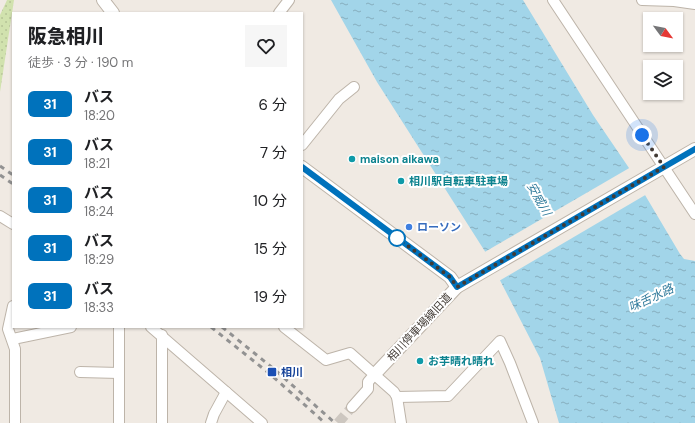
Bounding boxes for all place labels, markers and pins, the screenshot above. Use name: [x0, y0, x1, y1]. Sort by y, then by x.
place label: maison aikawa: [360, 152, 439, 166]
marker: maison aikawa: [347, 154, 357, 164]
place label: 相川駅自転車駐車場: [409, 174, 508, 188]
marker: 相川駅自転車駐車場: [396, 176, 406, 186]
place label: ローソン: [417, 220, 461, 234]
marker: ローソン: [404, 222, 414, 232]
unlabelled marker: [388, 229, 406, 247]
place label: お芋晴れ晴れ: [428, 354, 494, 368]
marker: お芋晴れ晴れ: [415, 356, 425, 366]
place label: 相川: [281, 365, 303, 379]
marker: 相川: [266, 366, 278, 378]

